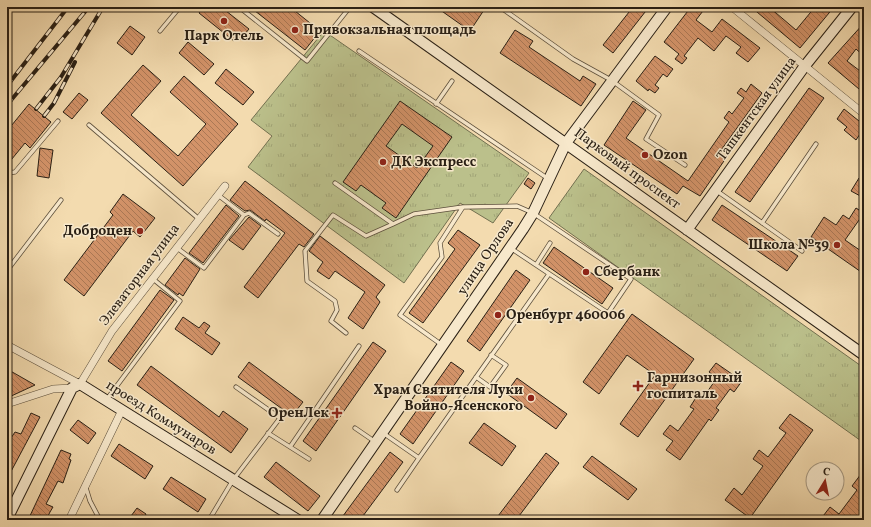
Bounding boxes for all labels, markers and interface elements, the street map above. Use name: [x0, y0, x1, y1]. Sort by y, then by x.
marker: Парк Отель: [219, 16, 229, 26]
place label: Привокзальная площадь: [303, 21, 476, 40]
marker: Привокзальная площадь: [290, 25, 300, 35]
place label: Парк Отель: [184, 27, 264, 46]
street label: Ташкентская улица: [713, 53, 801, 165]
street label: Парковый проспект: [570, 124, 684, 214]
place label: Ozon: [653, 146, 688, 165]
marker: Ozon: [640, 150, 650, 160]
place label: ДК Экспресс: [391, 153, 477, 172]
marker: ДК Экспресс: [378, 157, 388, 167]
street label: улица Орлова: [453, 215, 519, 299]
street label: Элеваторная улица: [95, 220, 185, 330]
place label: Доброцен: [63, 222, 132, 241]
marker: Доброцен: [135, 226, 145, 236]
place label: Школа №39: [748, 236, 829, 255]
marker: Школа №39: [832, 240, 842, 250]
place label: Сбербанк: [594, 263, 661, 282]
marker: Сбербанк: [581, 267, 591, 277]
place label: Оренбург 460006: [506, 306, 626, 325]
marker: Оренбург 460006: [493, 310, 503, 320]
place label: Гарнизонный госпиталь: [647, 369, 742, 404]
street label: проезд Коммунаров: [102, 376, 220, 460]
marker: Гарнизонный госпиталь: [632, 380, 644, 392]
place label: Храм Святителя Луки Войно-Ясенского: [373, 381, 523, 416]
marker: Храм Святителя Луки Войно-Ясенского: [526, 393, 536, 403]
place label: ОренЛек: [268, 404, 330, 423]
marker: ОренЛек: [332, 408, 342, 418]
north arrow: [805, 461, 845, 501]
text: С: [822, 465, 831, 481]

